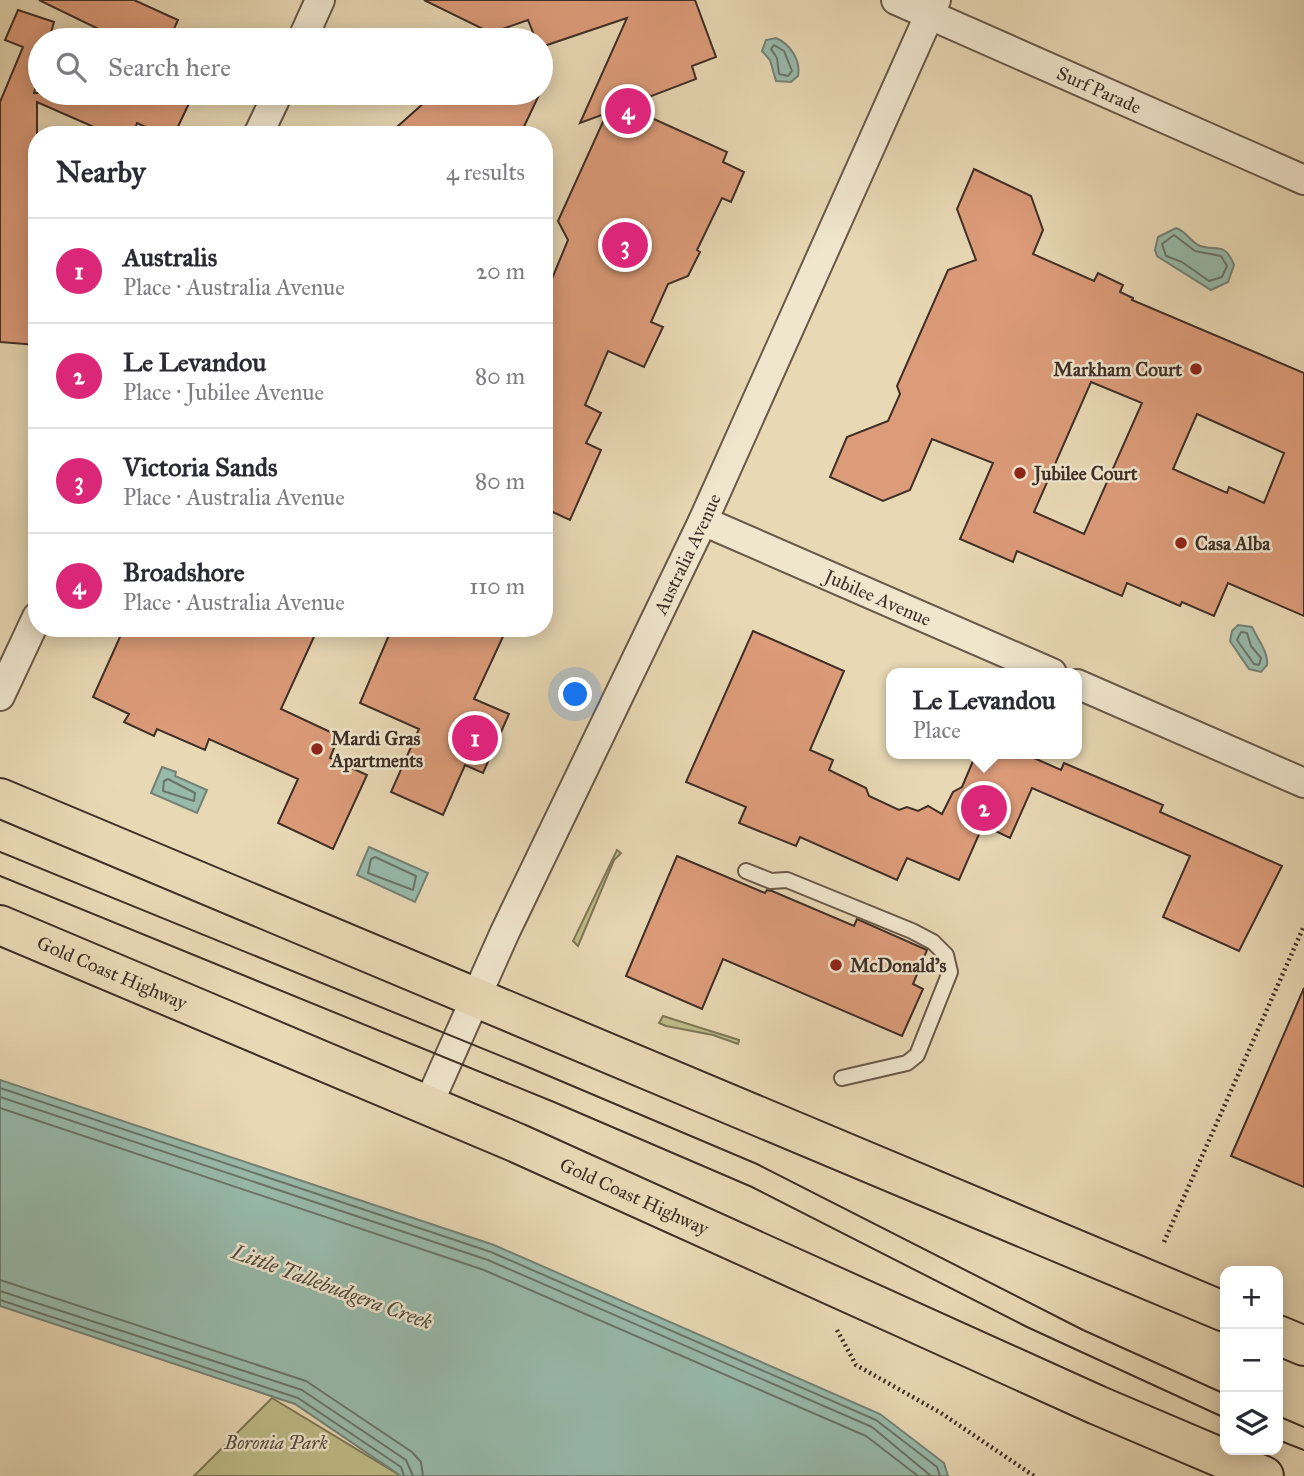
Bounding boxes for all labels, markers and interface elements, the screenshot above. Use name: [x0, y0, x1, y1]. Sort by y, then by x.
search box: [28, 28, 553, 105]
icon: search: [52, 48, 90, 86]
text: Search here: [108, 51, 231, 83]
street label: Surf Parade: [1053, 61, 1145, 119]
pin: 4: [605, 85, 651, 137]
text: Nearby: [56, 154, 146, 190]
text: 4 results: [446, 158, 525, 186]
pin: 3: [602, 219, 648, 271]
text: Australis: [123, 241, 217, 273]
text: 1: [74, 257, 84, 285]
text: 20 m: [476, 257, 525, 285]
text: Place · Australia Avenue: [123, 273, 345, 301]
text: Le Levandou: [123, 346, 266, 378]
place label: Markham Court: [1053, 358, 1182, 381]
marker: Markham Court: [1188, 361, 1204, 377]
text: 2: [73, 362, 85, 390]
text: 80 m: [475, 362, 525, 390]
text: Place · Jubilee Avenue: [123, 378, 324, 406]
text: Victoria Sands: [123, 451, 278, 483]
place label: Jubilee Court: [1031, 462, 1138, 486]
marker: Jubilee Court: [1012, 465, 1028, 481]
text: 3: [74, 467, 84, 495]
text: 80 m: [475, 467, 525, 495]
text: Place · Australia Avenue: [123, 483, 345, 511]
street label: Australia Avenue: [648, 490, 726, 619]
place label: Casa Alba: [1195, 532, 1271, 555]
marker: Casa Alba: [1173, 535, 1189, 551]
text: Broadshore: [123, 556, 244, 588]
street label: Jubilee Avenue: [819, 564, 935, 631]
text: 4: [73, 572, 85, 600]
text: 110 m: [469, 572, 525, 600]
text: Place · Australia Avenue: [123, 588, 345, 616]
popup: [886, 668, 1082, 759]
your location: [558, 677, 592, 711]
text: Le Levandou: [912, 684, 1056, 716]
pin: 1: [452, 712, 498, 764]
text: Place: [912, 716, 961, 744]
place label: Mardi Gras Apartments: [329, 727, 423, 773]
marker: Mardi Gras Apartments: [309, 741, 325, 757]
pin: 2: [961, 782, 1007, 834]
street label: Gold Coast Highway: [34, 931, 192, 1015]
place label: McDonald's: [850, 954, 947, 977]
marker: McDonald's: [828, 957, 844, 973]
street label: Gold Coast Highway: [556, 1153, 713, 1241]
water label: Little Tallebudgera Creek: [227, 1238, 436, 1336]
map controls: [1220, 1266, 1283, 1455]
button: +: [1220, 1266, 1283, 1329]
button: −: [1220, 1329, 1283, 1392]
button: layers: [1220, 1392, 1283, 1455]
park label: Boronia Park: [223, 1431, 328, 1454]

